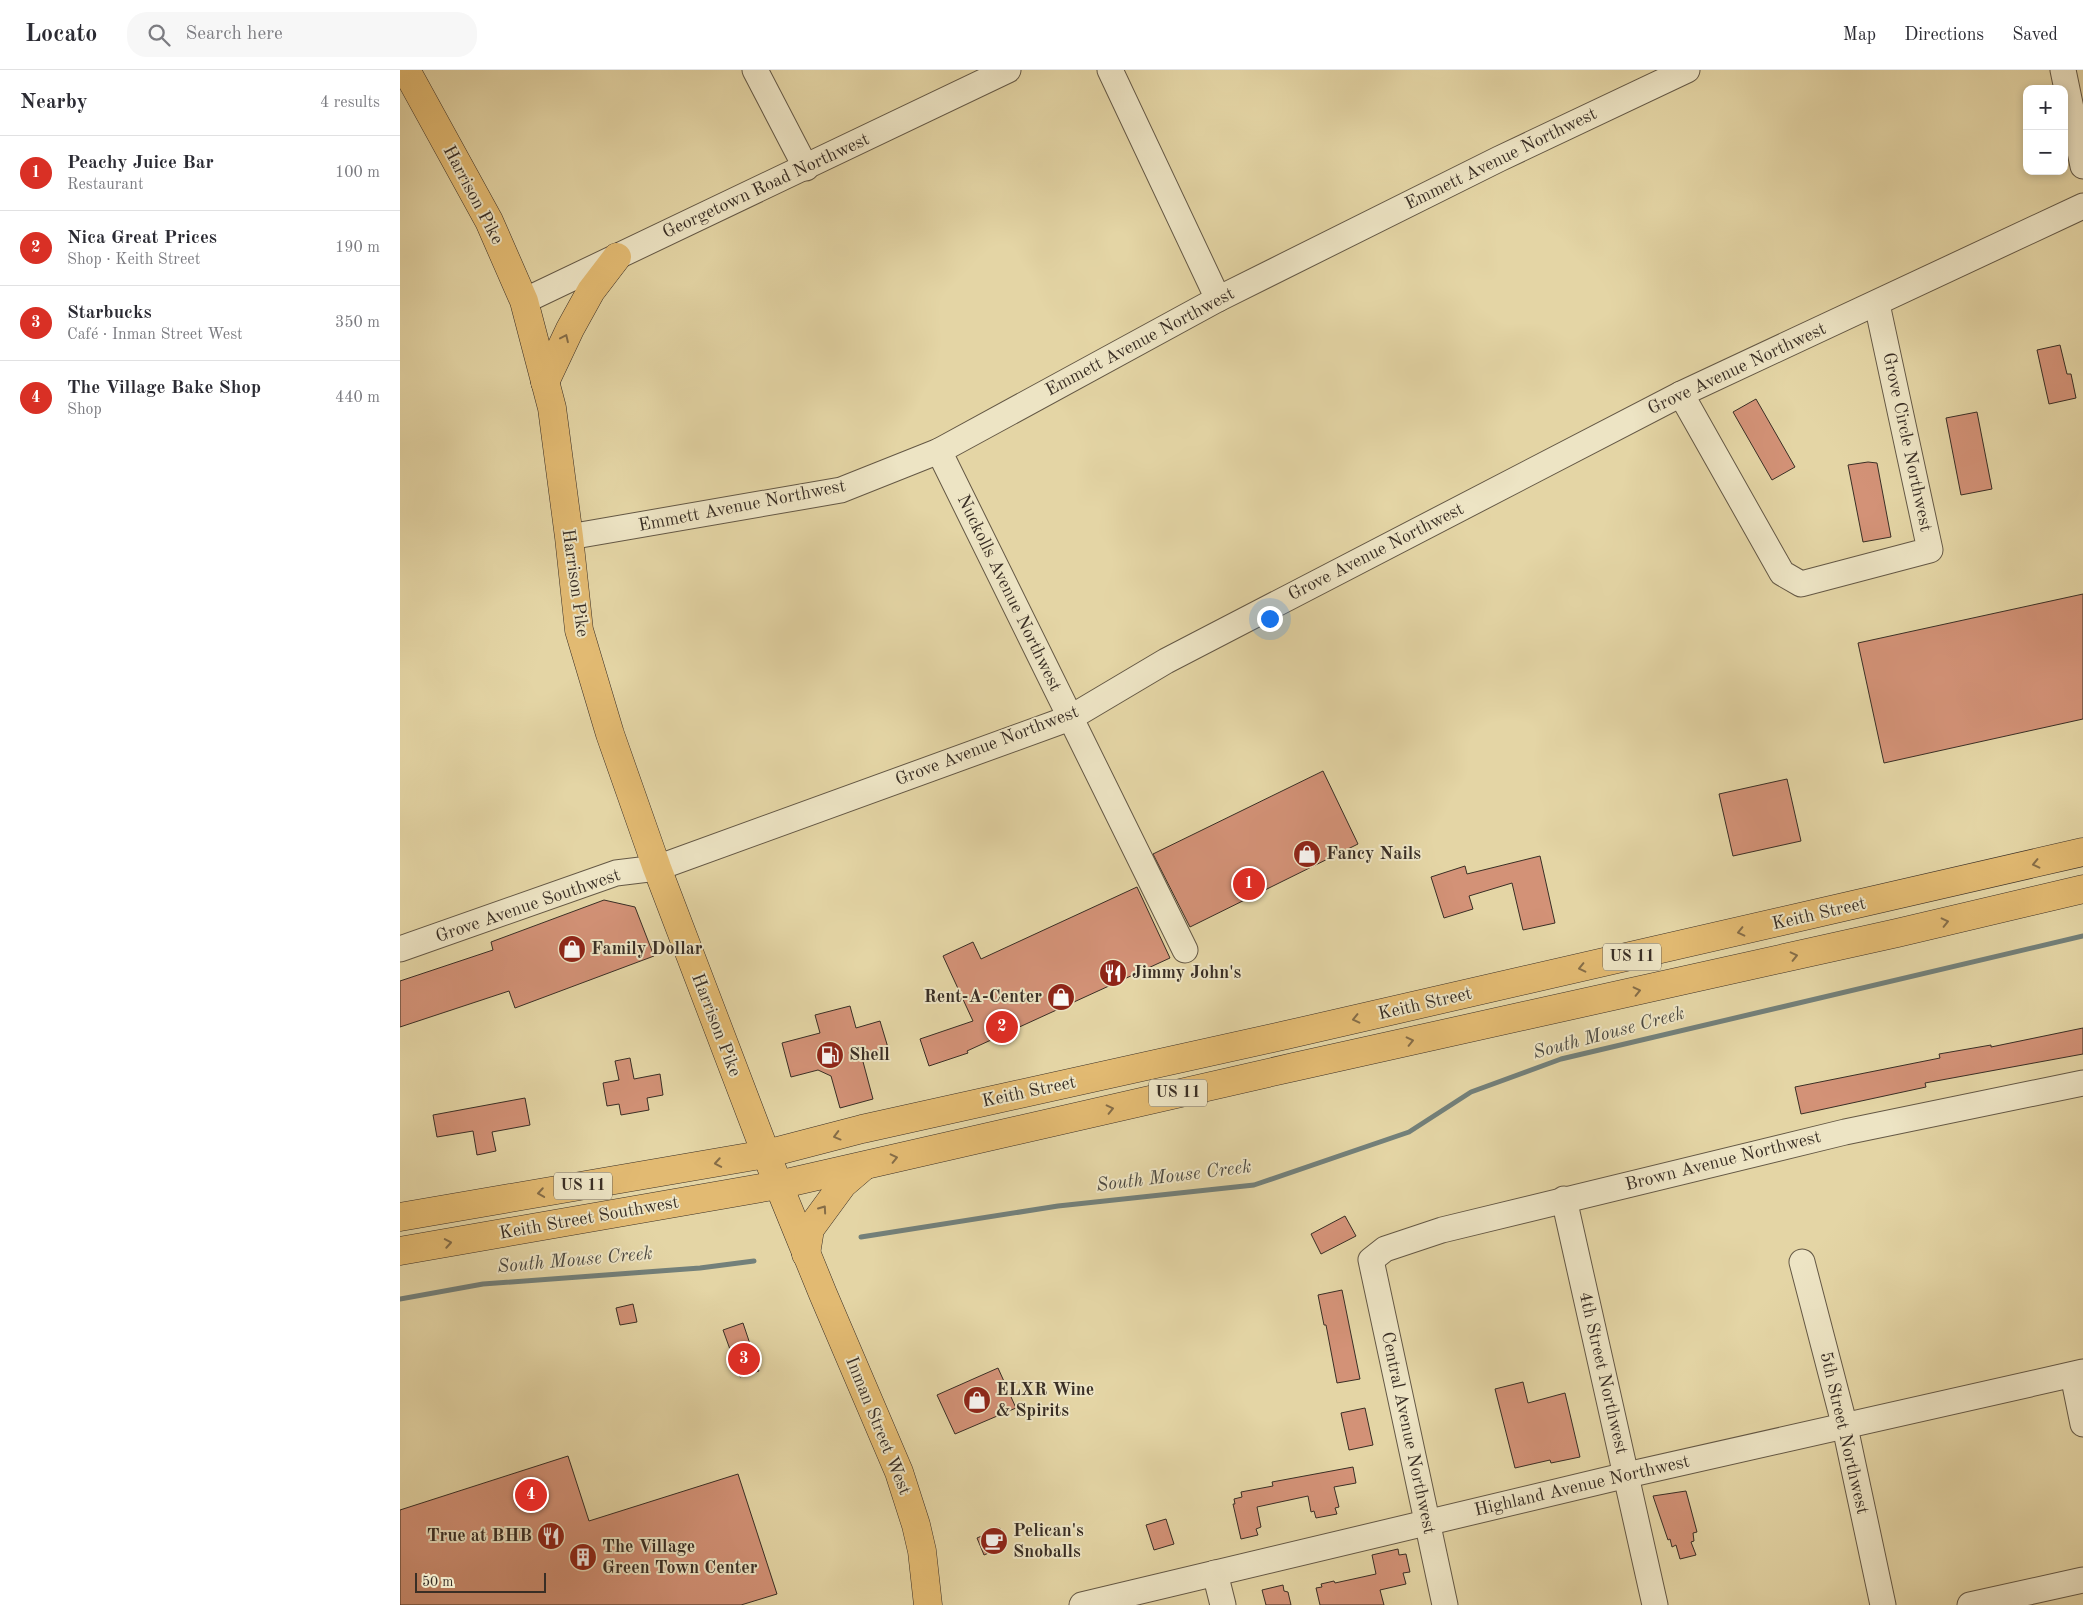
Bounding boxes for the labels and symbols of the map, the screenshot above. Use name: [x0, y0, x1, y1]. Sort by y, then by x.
street label: Emmett Avenue Northwest: [1402, 105, 1600, 213]
street label: Georgetown Road Northwest: [660, 130, 872, 242]
street label: Harrison Pike: [439, 143, 507, 247]
street label: Emmett Avenue Northwest: [1043, 285, 1237, 399]
street label: Grove Avenue Northwest: [1645, 320, 1829, 418]
one-way arrow: [559, 334, 570, 343]
street label: Grove Circle Northwest: [1879, 351, 1935, 533]
street label: Emmett Avenue Northwest: [637, 477, 847, 535]
street label: Nuckolls Avenue Northwest: [954, 492, 1064, 694]
street label: Grove Avenue Northwest: [1285, 500, 1467, 604]
street label: Harrison Pike: [559, 528, 591, 638]
your location: [1257, 606, 1283, 632]
street label: Grove Avenue Northwest: [893, 703, 1081, 789]
shop icon: Fancy Nails: [1292, 839, 1322, 869]
place label: Fancy Nails: [1326, 845, 1421, 863]
one-way arrow: [2031, 858, 2040, 869]
pin: 1: [1233, 865, 1265, 903]
street label: Grove Avenue Southwest: [433, 866, 623, 946]
street label: Keith Street: [1770, 894, 1868, 934]
one-way arrow: [1940, 917, 1949, 928]
one-way arrow: [1736, 926, 1745, 937]
shop icon: Family Dollar: [557, 934, 587, 964]
place label: Family Dollar: [591, 940, 703, 958]
road number: US 11: [1603, 944, 1661, 970]
one-way arrow: [1790, 951, 1799, 962]
restaurant icon: Jimmy John's: [1098, 958, 1128, 988]
one-way arrow: [1578, 962, 1587, 973]
place label: Jimmy John's: [1132, 964, 1242, 982]
street label: Harrison Pike: [688, 971, 744, 1079]
shop icon: Rent-A-Center: [1046, 982, 1076, 1012]
street label: Keith Street: [1376, 984, 1474, 1024]
one-way arrow: [1632, 986, 1641, 997]
place label: Rent-A-Center: [924, 988, 1042, 1006]
water label: South Mouse Creek: [1531, 1005, 1687, 1063]
pin: 2: [986, 1008, 1018, 1046]
one-way arrow: [1351, 1014, 1360, 1024]
one-way arrow: [1405, 1036, 1414, 1047]
fuel station icon: Shell: [815, 1040, 845, 1070]
place label: Shell: [849, 1046, 890, 1064]
street label: Keith Street: [980, 1073, 1078, 1111]
road number: US 11: [1149, 1080, 1207, 1106]
one-way arrow: [1106, 1104, 1115, 1115]
street label: Brown Avenue Northwest: [1623, 1128, 1823, 1194]
one-way arrow: [832, 1130, 841, 1141]
one-way arrow: [889, 1153, 898, 1164]
one-way arrow: [714, 1157, 722, 1167]
water label: South Mouse Creek: [1095, 1158, 1253, 1196]
road number: US 11: [554, 1172, 612, 1200]
one-way arrow: [536, 1187, 545, 1197]
street label: Keith Street Southwest: [498, 1193, 680, 1243]
one-way arrow: [817, 1206, 826, 1215]
one-way arrow: [444, 1239, 452, 1249]
water label: South Mouse Creek: [496, 1245, 654, 1277]
street label: 4th Street Northwest: [1576, 1290, 1630, 1456]
street label: Central Avenue Northwest: [1378, 1330, 1438, 1536]
pin: 3: [728, 1340, 760, 1378]
street label: 5th Street Northwest: [1817, 1350, 1871, 1516]
street label: Inman Street West: [842, 1354, 914, 1498]
place label: ELXR Wine & Spirits: [996, 1381, 1094, 1420]
shop icon: ELXR Wine & Spirits: [962, 1385, 992, 1415]
street label: Highland Avenue Northwest: [1473, 1452, 1691, 1520]
pin: 4: [515, 1476, 547, 1514]
restaurant icon: True at BHB: [536, 1521, 566, 1551]
place label: Pelican's Snoballs: [1013, 1522, 1084, 1561]
cafe icon: Pelican's Snoballs: [979, 1526, 1009, 1556]
place label: True at BHB: [427, 1527, 532, 1545]
place label: The Village Green Town Center: [602, 1538, 758, 1577]
building icon: The Village Green Town Center: [568, 1542, 598, 1572]
scale bar: [415, 1570, 546, 1593]

